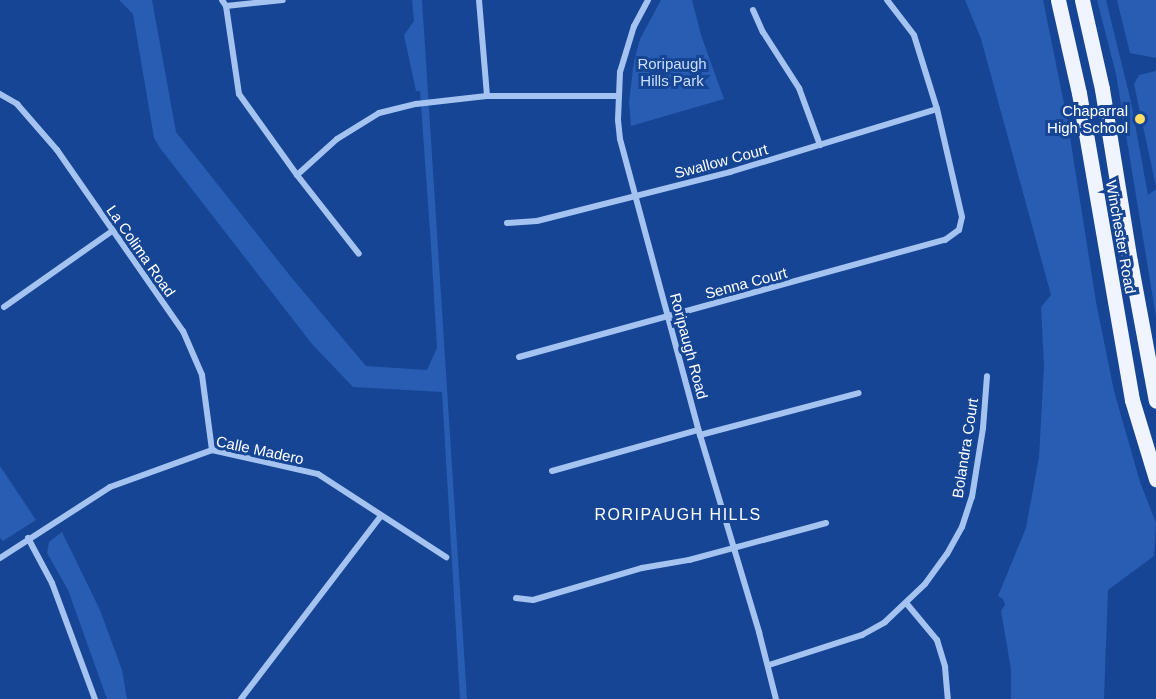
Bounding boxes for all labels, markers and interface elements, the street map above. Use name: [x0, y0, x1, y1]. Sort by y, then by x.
park label: Roripaugh Hills Park: [637, 54, 707, 89]
place label: Chaparral High School: [1047, 101, 1128, 136]
marker: Chaparral High School: [1133, 112, 1147, 126]
street label: Swallow Court: [672, 140, 770, 182]
street label: Winchester Road: [1102, 179, 1140, 295]
street label: La Colima Road: [103, 202, 179, 300]
street label: Senna Court: [703, 263, 789, 303]
street label: Roripaugh Road: [666, 291, 712, 401]
street label: Bolandra Court: [948, 397, 982, 499]
street label: Calle Madero: [214, 432, 306, 468]
district label: RORIPAUGH HILLS: [594, 505, 762, 525]

